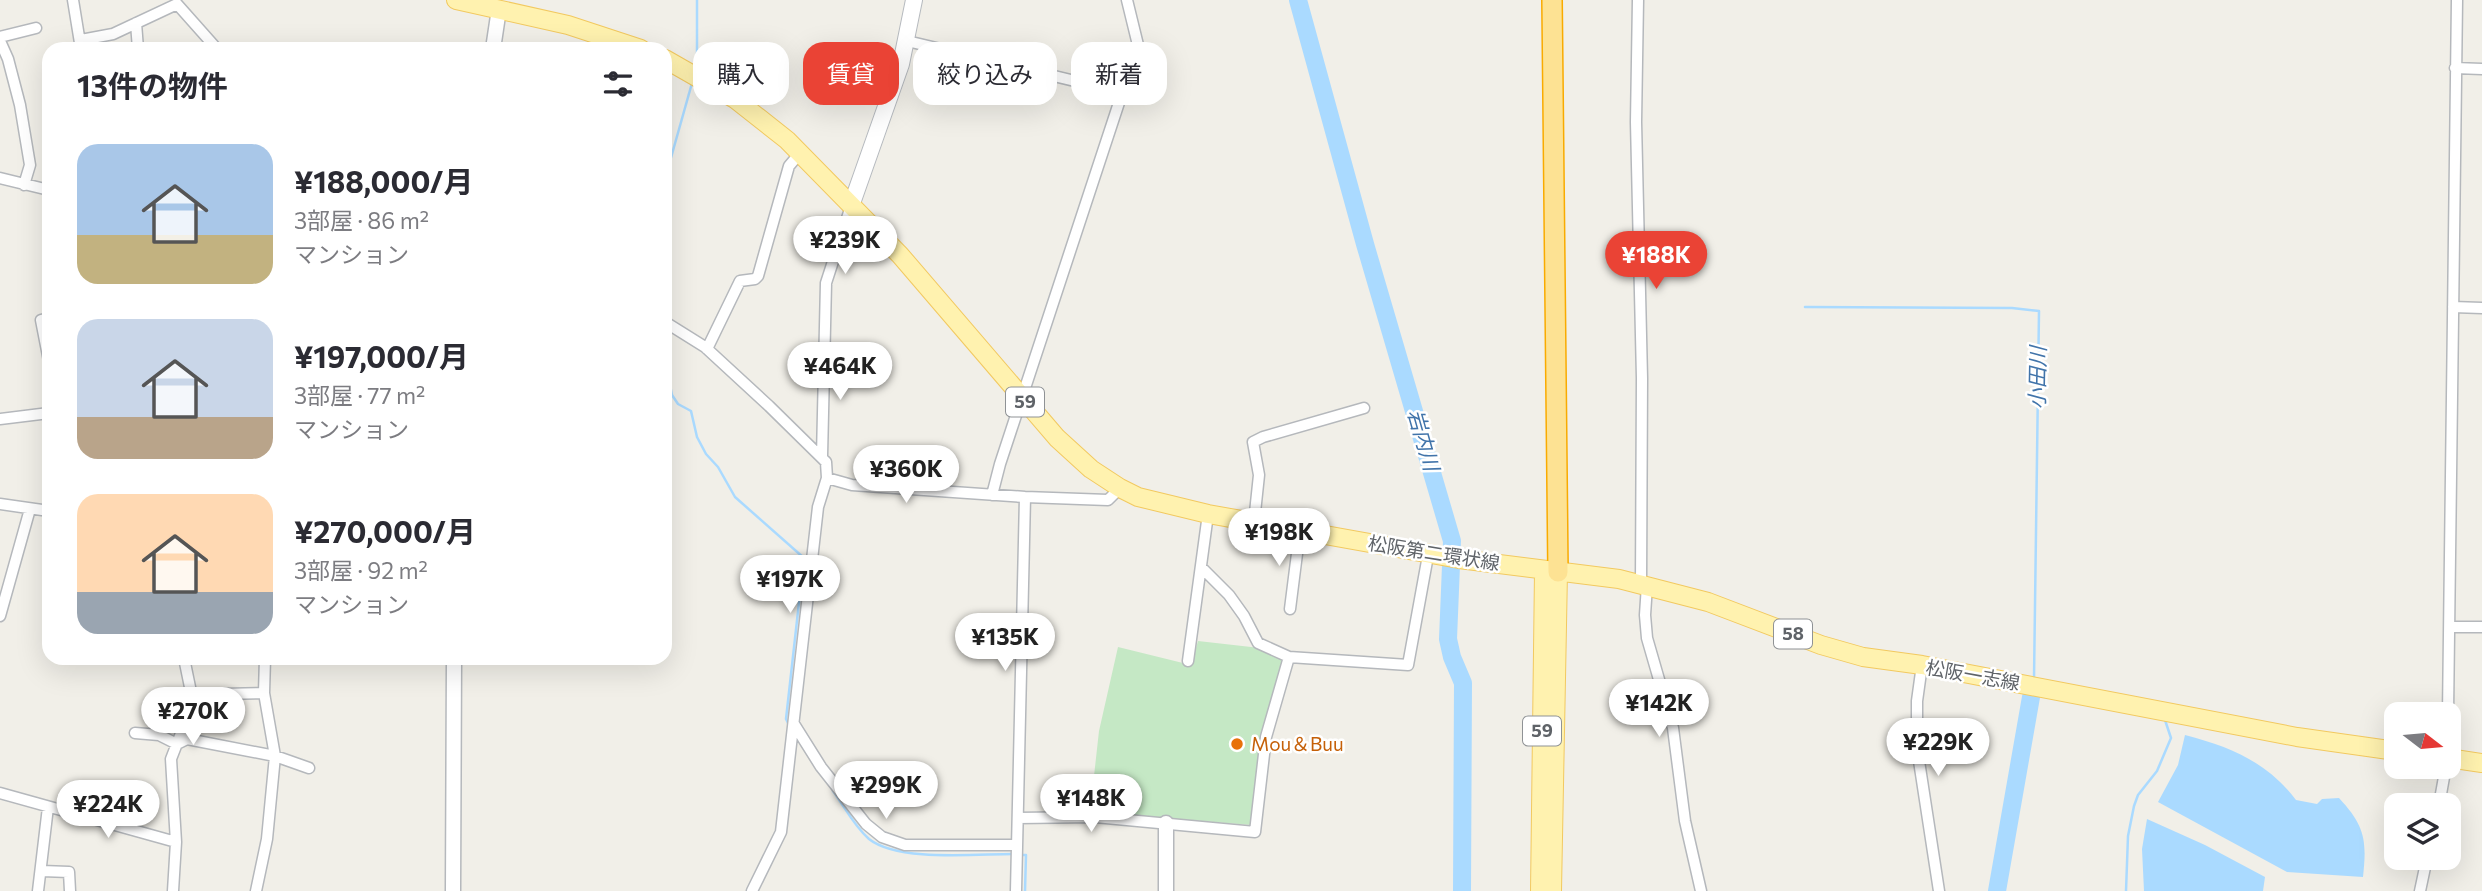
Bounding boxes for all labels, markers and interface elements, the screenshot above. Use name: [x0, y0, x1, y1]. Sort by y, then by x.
chip: 購入: [693, 42, 789, 105]
chip: 賃貸: [803, 42, 899, 105]
chip: 絞り込み: [913, 42, 1057, 105]
chip: 新着: [1071, 42, 1167, 105]
icon: filters: [599, 65, 637, 103]
text: 13件の物件: [77, 66, 228, 103]
text: ¥188,000/月: [294, 162, 473, 199]
icon: home: [133, 172, 217, 256]
text: 3部屋 · 86 m²: [294, 206, 429, 234]
pin: ¥239K: [796, 216, 894, 276]
text: ¥239K: [809, 225, 881, 253]
pin: ¥188K: [1607, 232, 1705, 291]
text: マンション: [294, 240, 409, 268]
text: ¥188K: [1621, 240, 1691, 268]
text: ¥197,000/月: [294, 337, 469, 374]
pin: ¥464K: [791, 342, 889, 402]
water label: 小田川: [2023, 344, 2050, 410]
icon: home: [133, 347, 217, 431]
text: ¥464K: [803, 351, 877, 379]
text: 3部屋 · 77 m²: [294, 381, 425, 409]
road number: 59: [1006, 388, 1044, 416]
water label: 岩内川: [1404, 406, 1446, 475]
text: マンション: [294, 415, 409, 443]
pin: ¥360K: [857, 446, 955, 505]
text: ¥360K: [869, 454, 943, 482]
pin: ¥198K: [1230, 508, 1328, 568]
text: ¥270,000/月: [294, 512, 476, 549]
text: ¥198K: [1244, 517, 1314, 545]
icon: home: [133, 522, 217, 606]
street label: 松阪第二環状線: [1367, 531, 1502, 574]
text: 3部屋 · 92 m²: [294, 556, 428, 584]
pin: ¥197K: [741, 556, 839, 615]
text: ¥197K: [756, 564, 824, 592]
text: マンション: [294, 590, 409, 618]
pin: ¥135K: [956, 614, 1054, 673]
road number: 58: [1774, 620, 1812, 648]
text: ¥135K: [971, 622, 1039, 650]
street label: 松阪一志線: [1924, 655, 2022, 694]
pin: ¥142K: [1610, 680, 1708, 739]
pin: ¥270K: [144, 688, 242, 747]
text: ¥142K: [1625, 688, 1693, 716]
text: ¥270K: [157, 696, 229, 724]
north arrow: [2384, 702, 2460, 779]
map controls: [2384, 702, 2461, 870]
road number: 59: [1523, 716, 1561, 746]
pin: ¥229K: [1889, 718, 1987, 778]
text: ¥229K: [1902, 727, 1974, 755]
place label: Mou＆Buu: [1251, 732, 1344, 755]
marker: Mou＆Buu: [1229, 736, 1245, 752]
pin: ¥299K: [837, 762, 935, 821]
text: ¥299K: [850, 770, 922, 798]
pin: ¥148K: [1042, 774, 1140, 834]
pin: ¥224K: [59, 780, 157, 840]
text: ¥148K: [1056, 783, 1126, 811]
text: ¥224K: [73, 789, 143, 817]
button: layers: [2384, 793, 2461, 870]

